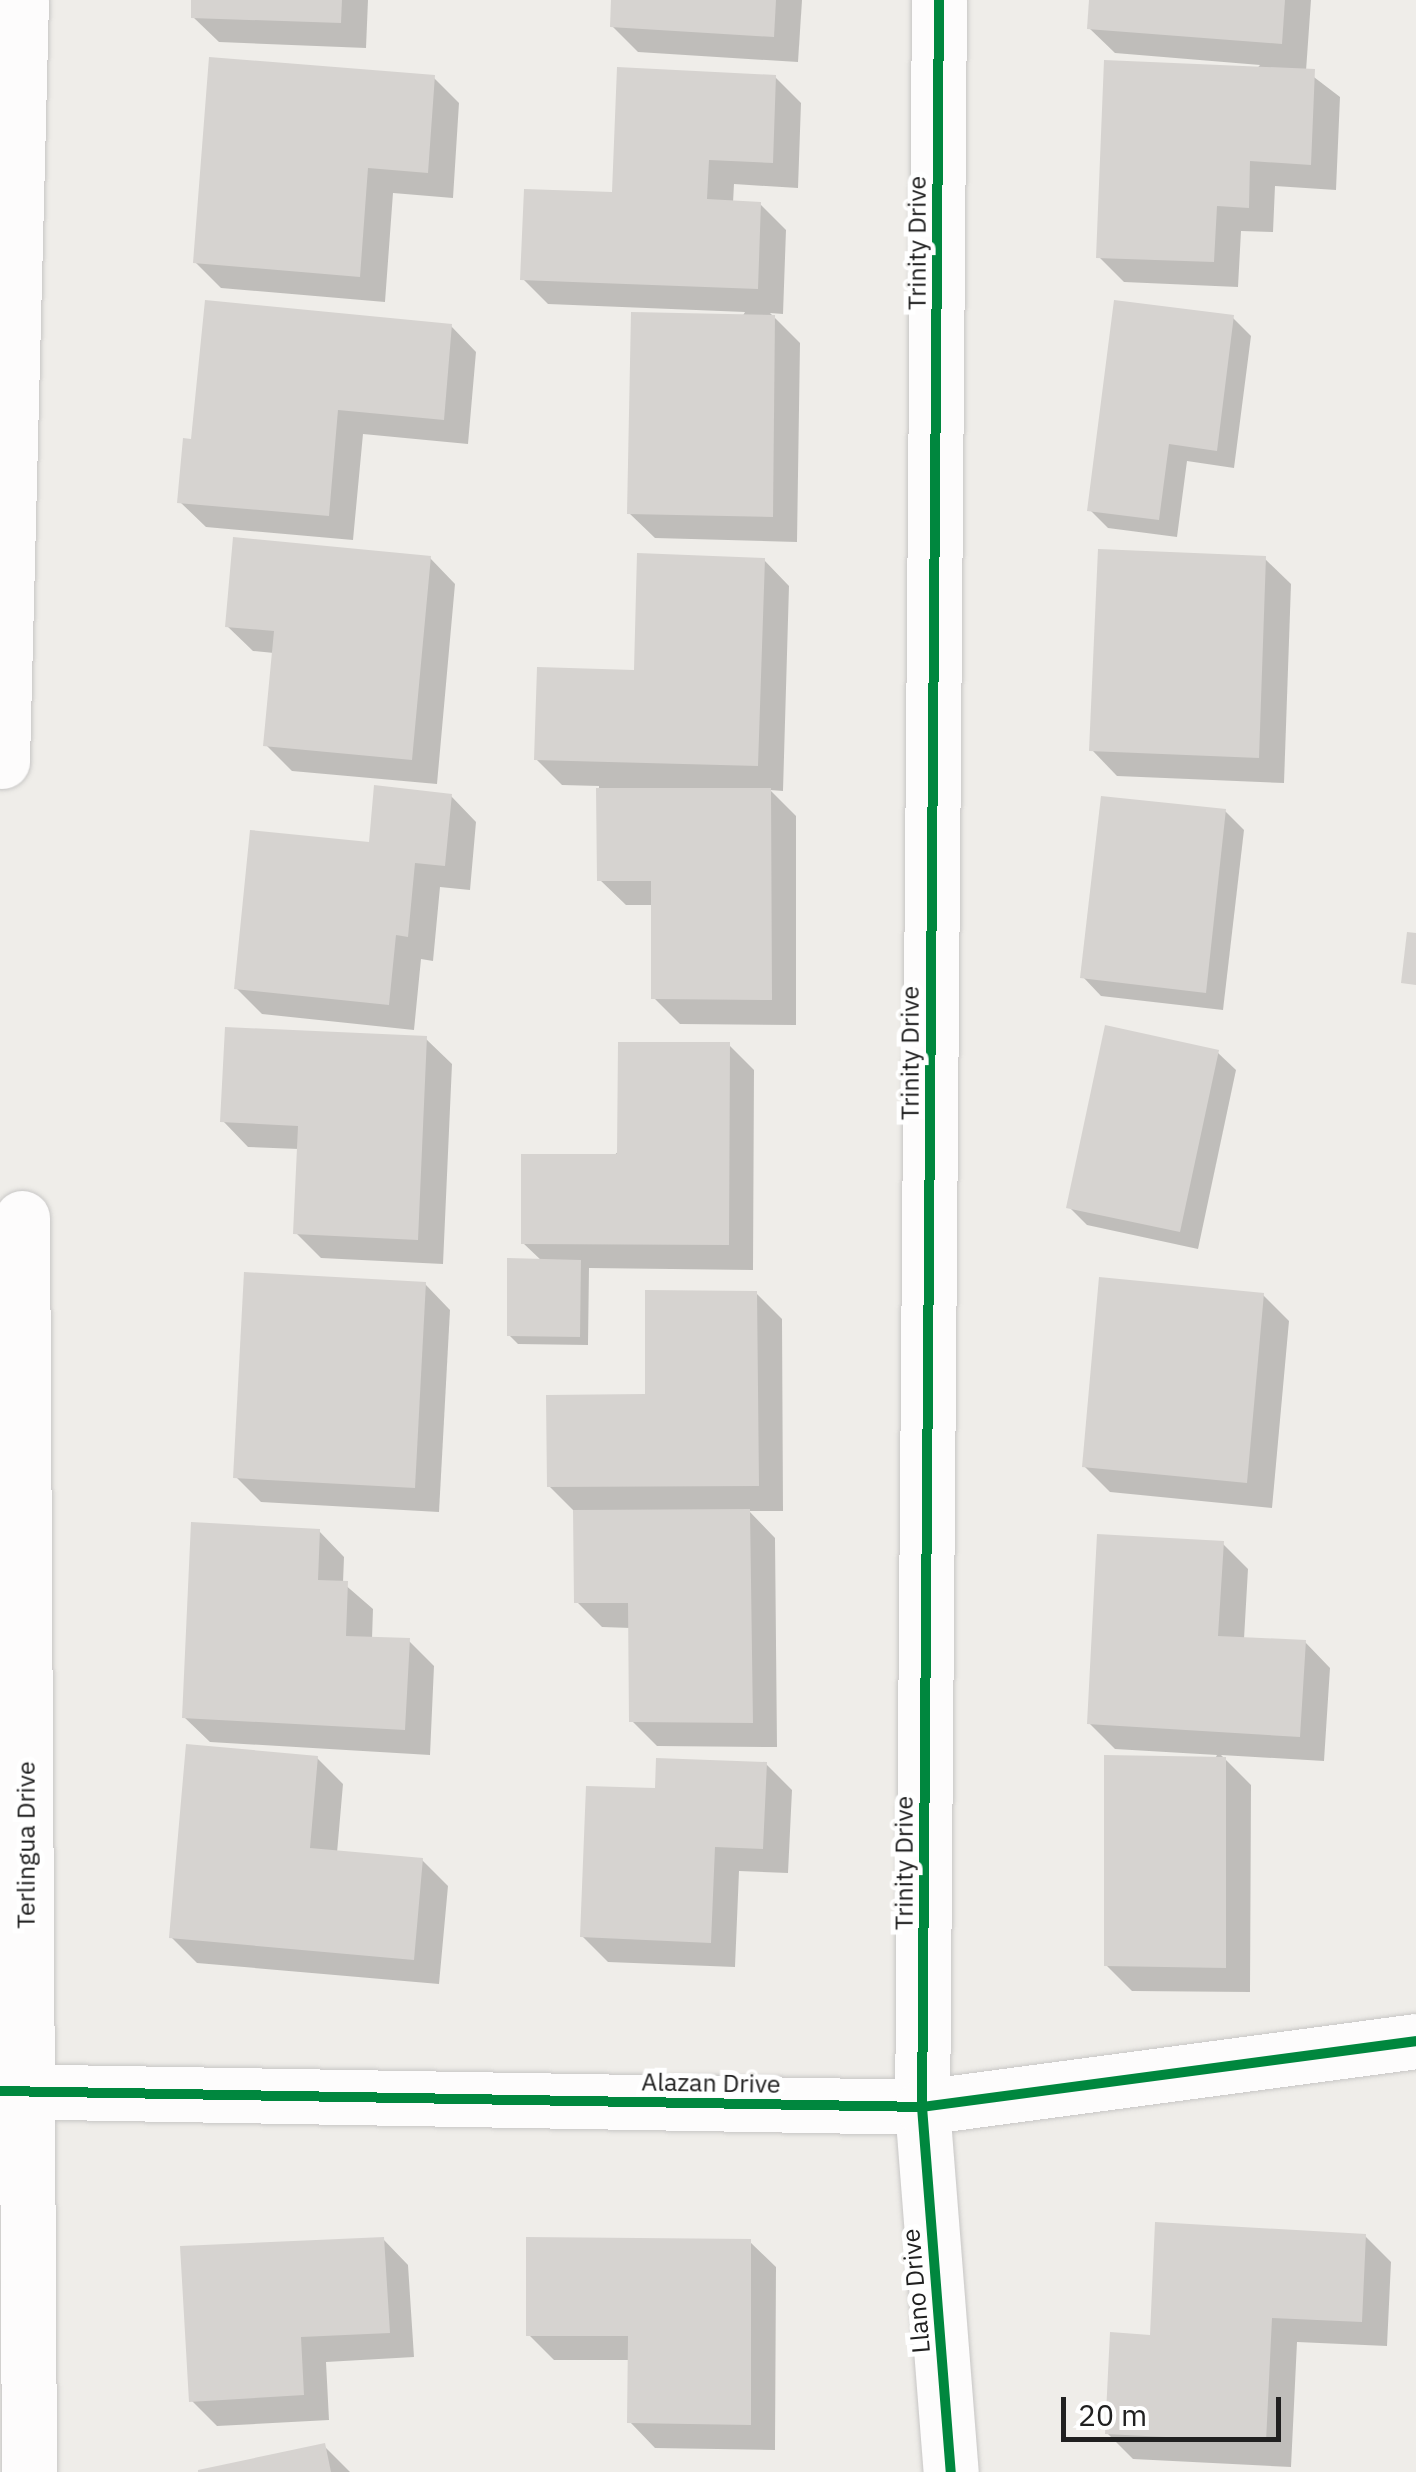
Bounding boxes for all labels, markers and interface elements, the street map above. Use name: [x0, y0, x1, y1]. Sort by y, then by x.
street label: Trinity Drive: [902, 176, 932, 310]
street label: Trinity Drive: [895, 986, 925, 1120]
street label: Terlingua Drive: [11, 1761, 41, 1929]
street label: Trinity Drive: [889, 1796, 919, 1930]
street label: Alazan Drive: [641, 2067, 781, 2099]
street label: Llano Drive: [896, 2228, 936, 2354]
scale bar: [1066, 2377, 1286, 2439]
text: 20 m: [1078, 2395, 1147, 2434]

